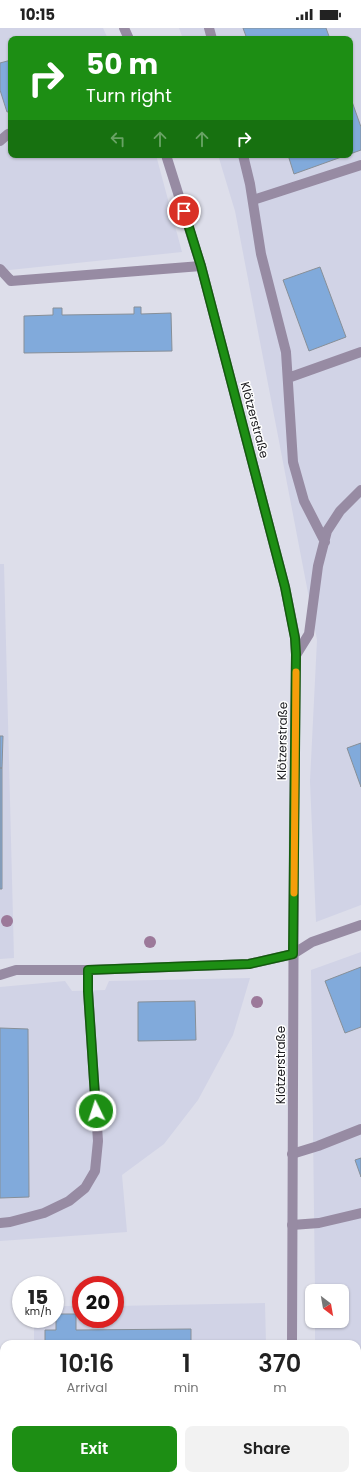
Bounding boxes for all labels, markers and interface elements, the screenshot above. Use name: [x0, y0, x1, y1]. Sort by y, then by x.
text: 10:15: [20, 4, 55, 25]
text: 50 m: [86, 45, 158, 84]
icon: right: [20, 52, 72, 104]
text: Turn right: [86, 83, 172, 108]
icon: left: [107, 128, 129, 150]
icon: ahead: [149, 128, 171, 150]
icon: ahead: [191, 128, 213, 150]
icon: right: [233, 128, 255, 150]
pin: [167, 194, 201, 228]
icon: arrive: [173, 200, 195, 222]
street label: Klötzerstraße: [237, 380, 273, 460]
street label: Klötzerstraße: [273, 702, 291, 780]
street label: Klötzerstraße: [272, 1026, 289, 1104]
position arrow: [75, 1090, 117, 1132]
speed limit sign: 20: [72, 1276, 124, 1328]
text: 15: [28, 1283, 48, 1311]
north arrow: [305, 1284, 349, 1328]
map controls: [305, 1284, 349, 1328]
text: km/h: [25, 1304, 51, 1319]
text: 10:16: [60, 1347, 114, 1380]
text: 1: [182, 1347, 191, 1380]
text: 370: [258, 1347, 301, 1380]
text: Arrival: [66, 1378, 107, 1397]
text: min: [174, 1378, 199, 1397]
text: m: [273, 1378, 287, 1397]
button: Exit: [12, 1426, 177, 1472]
button: Share: [185, 1426, 349, 1472]

